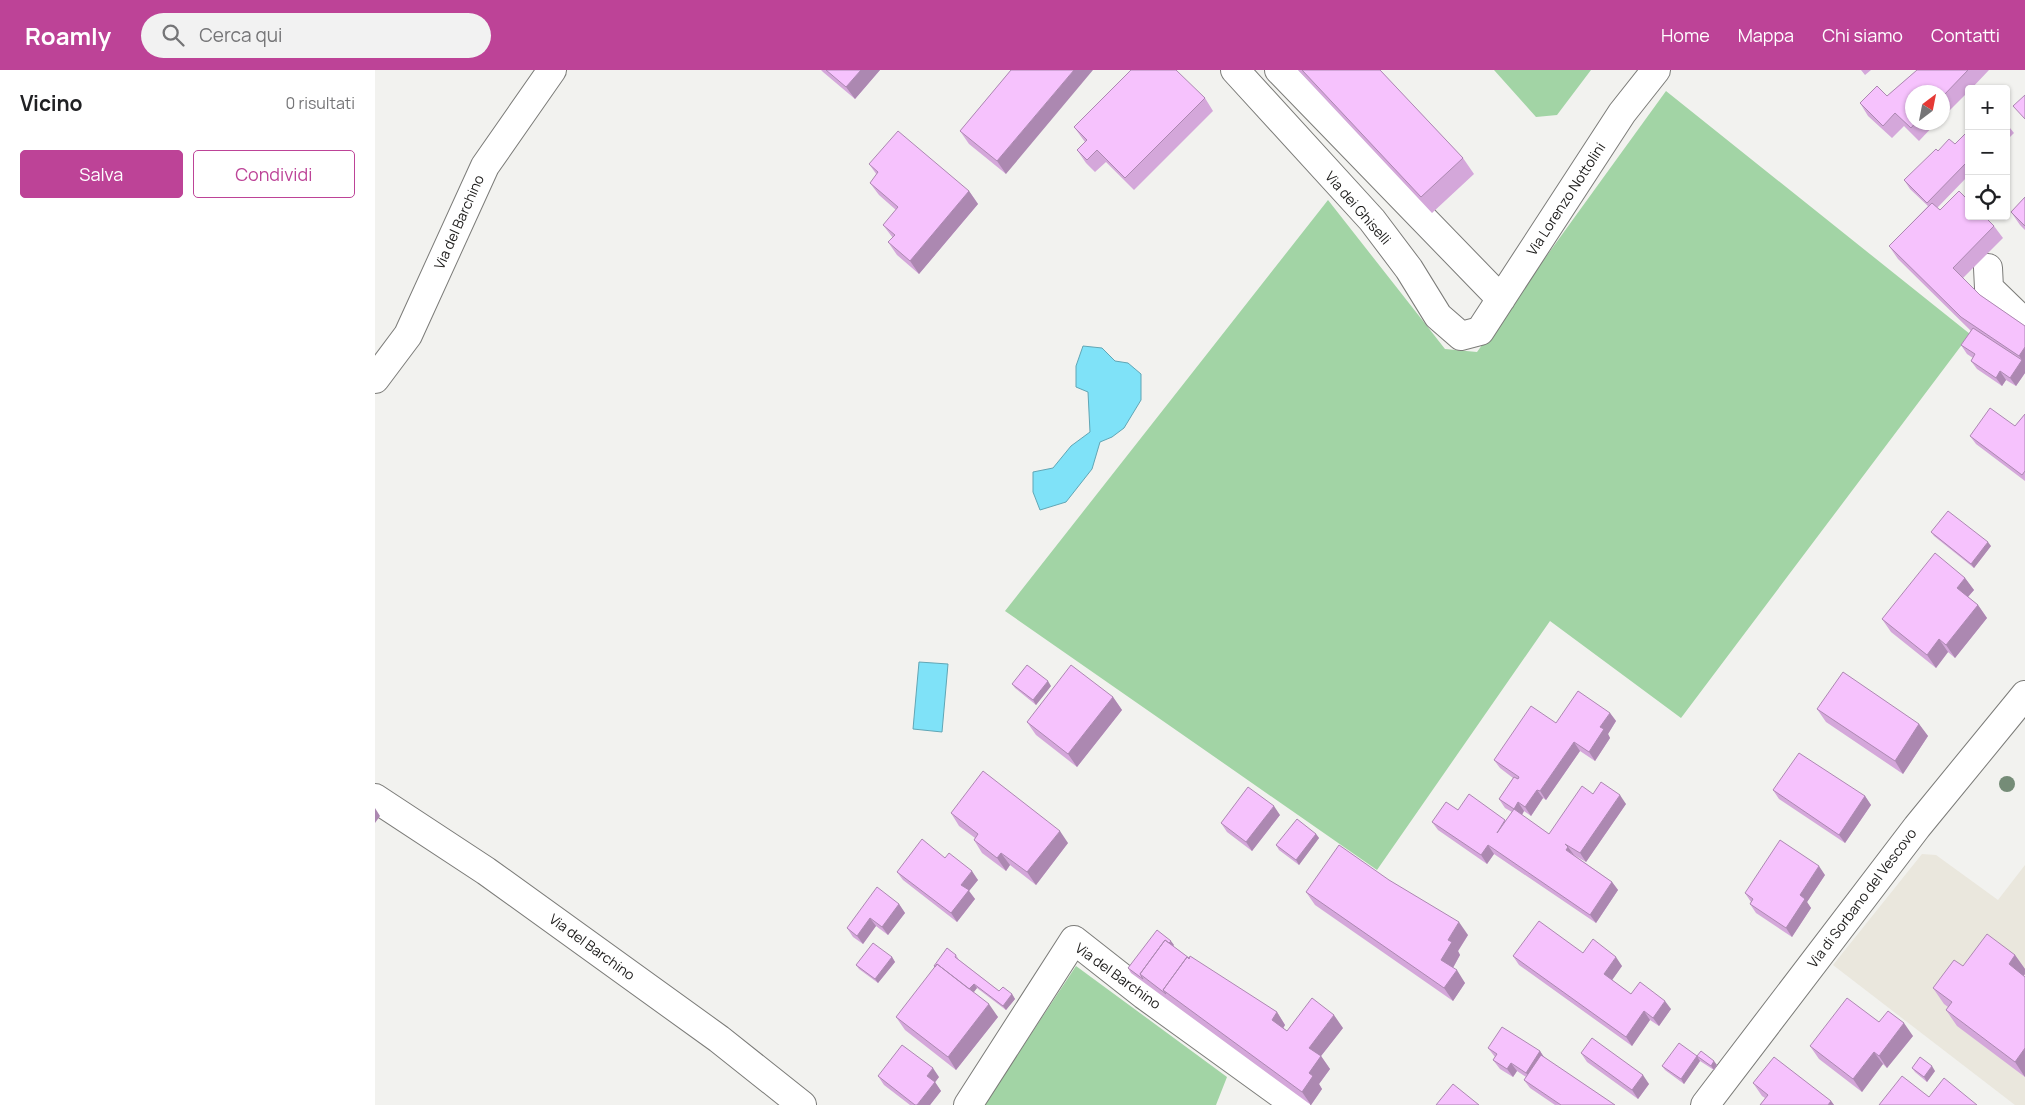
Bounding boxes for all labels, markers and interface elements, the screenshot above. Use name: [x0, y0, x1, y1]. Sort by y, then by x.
search box: [141, 13, 491, 58]
text: Roamly: [25, 19, 111, 52]
icon: search: [159, 21, 187, 49]
text: Cerca qui: [199, 22, 282, 48]
text: Home: [1661, 23, 1710, 47]
text: Mappa: [1738, 23, 1794, 47]
text: Chi siamo: [1822, 23, 1903, 47]
text: Contatti: [1931, 23, 2000, 47]
north arrow: [1905, 85, 1950, 130]
map controls: [1965, 85, 2010, 220]
button: +: [1965, 85, 2010, 130]
text: Vicino: [20, 89, 83, 117]
text: 0 risultati: [285, 92, 355, 114]
button: −: [1965, 130, 2010, 175]
street label: Via Lorenzo Nottolini: [1522, 139, 1609, 259]
button: Salva: [20, 150, 183, 198]
button: Condividi: [193, 150, 355, 198]
street label: Via dei Ghiselli: [1321, 167, 1396, 248]
street label: Via del Barchino: [429, 171, 488, 272]
button: locate: [1965, 175, 2010, 220]
street label: Via di Sorbano del Vescovo: [1803, 824, 1920, 971]
street label: Via del Barchino: [546, 909, 639, 984]
street label: Via del Barchino: [1072, 938, 1165, 1013]

